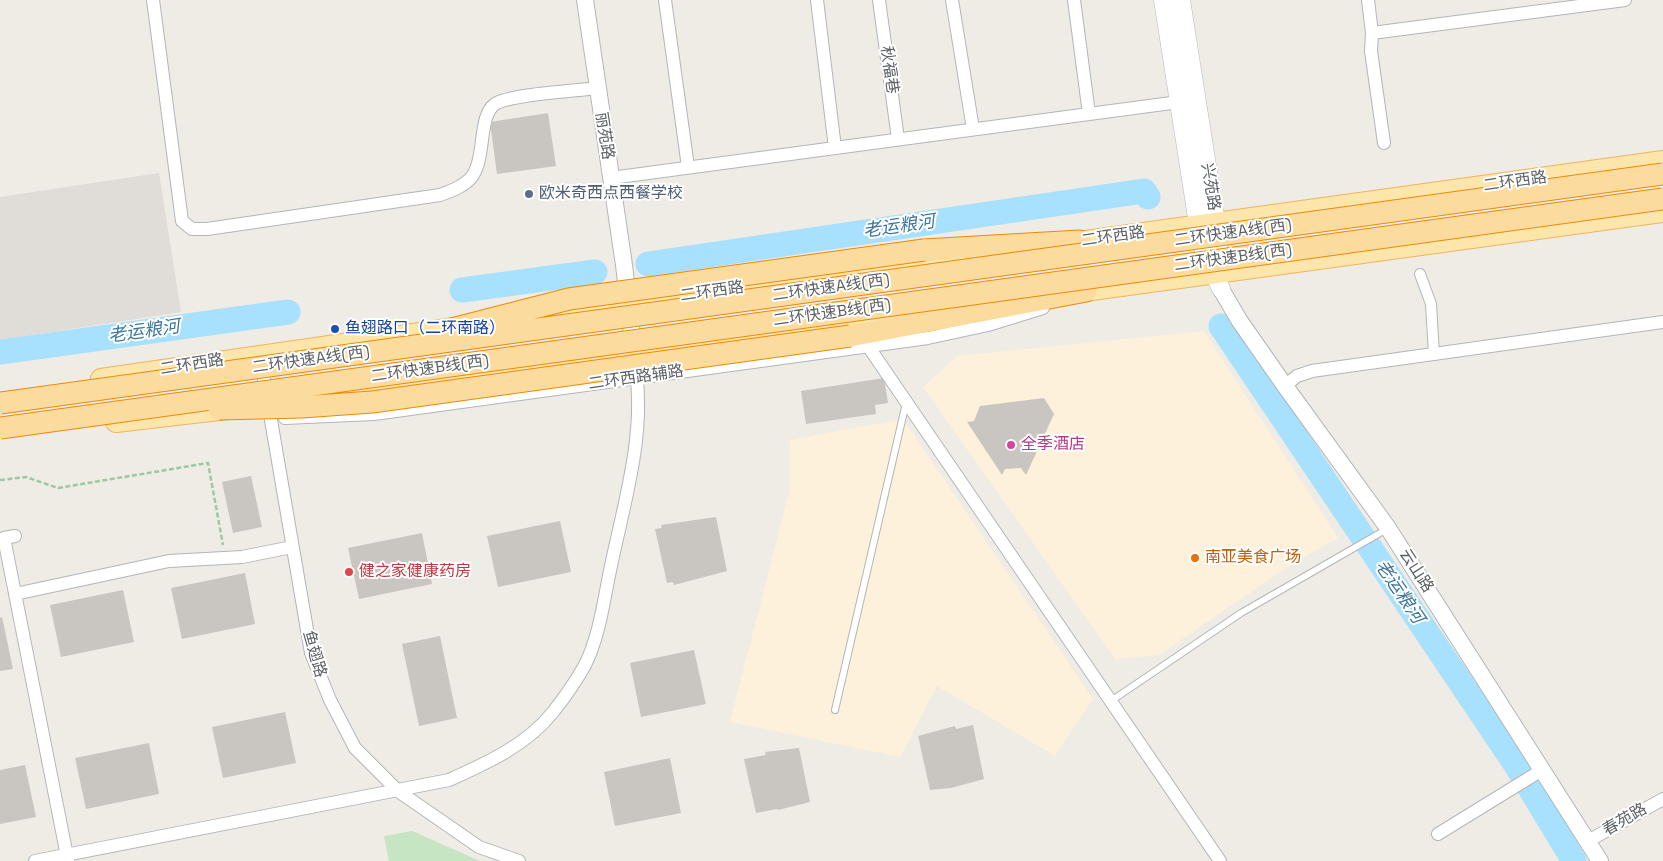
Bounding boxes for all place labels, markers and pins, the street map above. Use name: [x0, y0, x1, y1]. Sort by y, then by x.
place label: 欧米奇西点西餐学校: [539, 184, 683, 204]
marker: 欧米奇西点西餐学校: [523, 188, 535, 200]
place label: 鱼翅路口（二环南路）: [345, 319, 505, 339]
marker: 鱼翅路口（二环南路）: [329, 323, 341, 335]
place label: 全季酒店: [1021, 435, 1085, 455]
marker: 全季酒店: [1005, 439, 1017, 451]
place label: 南亚美食广场: [1205, 548, 1301, 568]
marker: 南亚美食广场: [1189, 552, 1201, 564]
place label: 健之家健康药房: [359, 562, 471, 582]
marker: 健之家健康药房: [343, 566, 355, 578]

